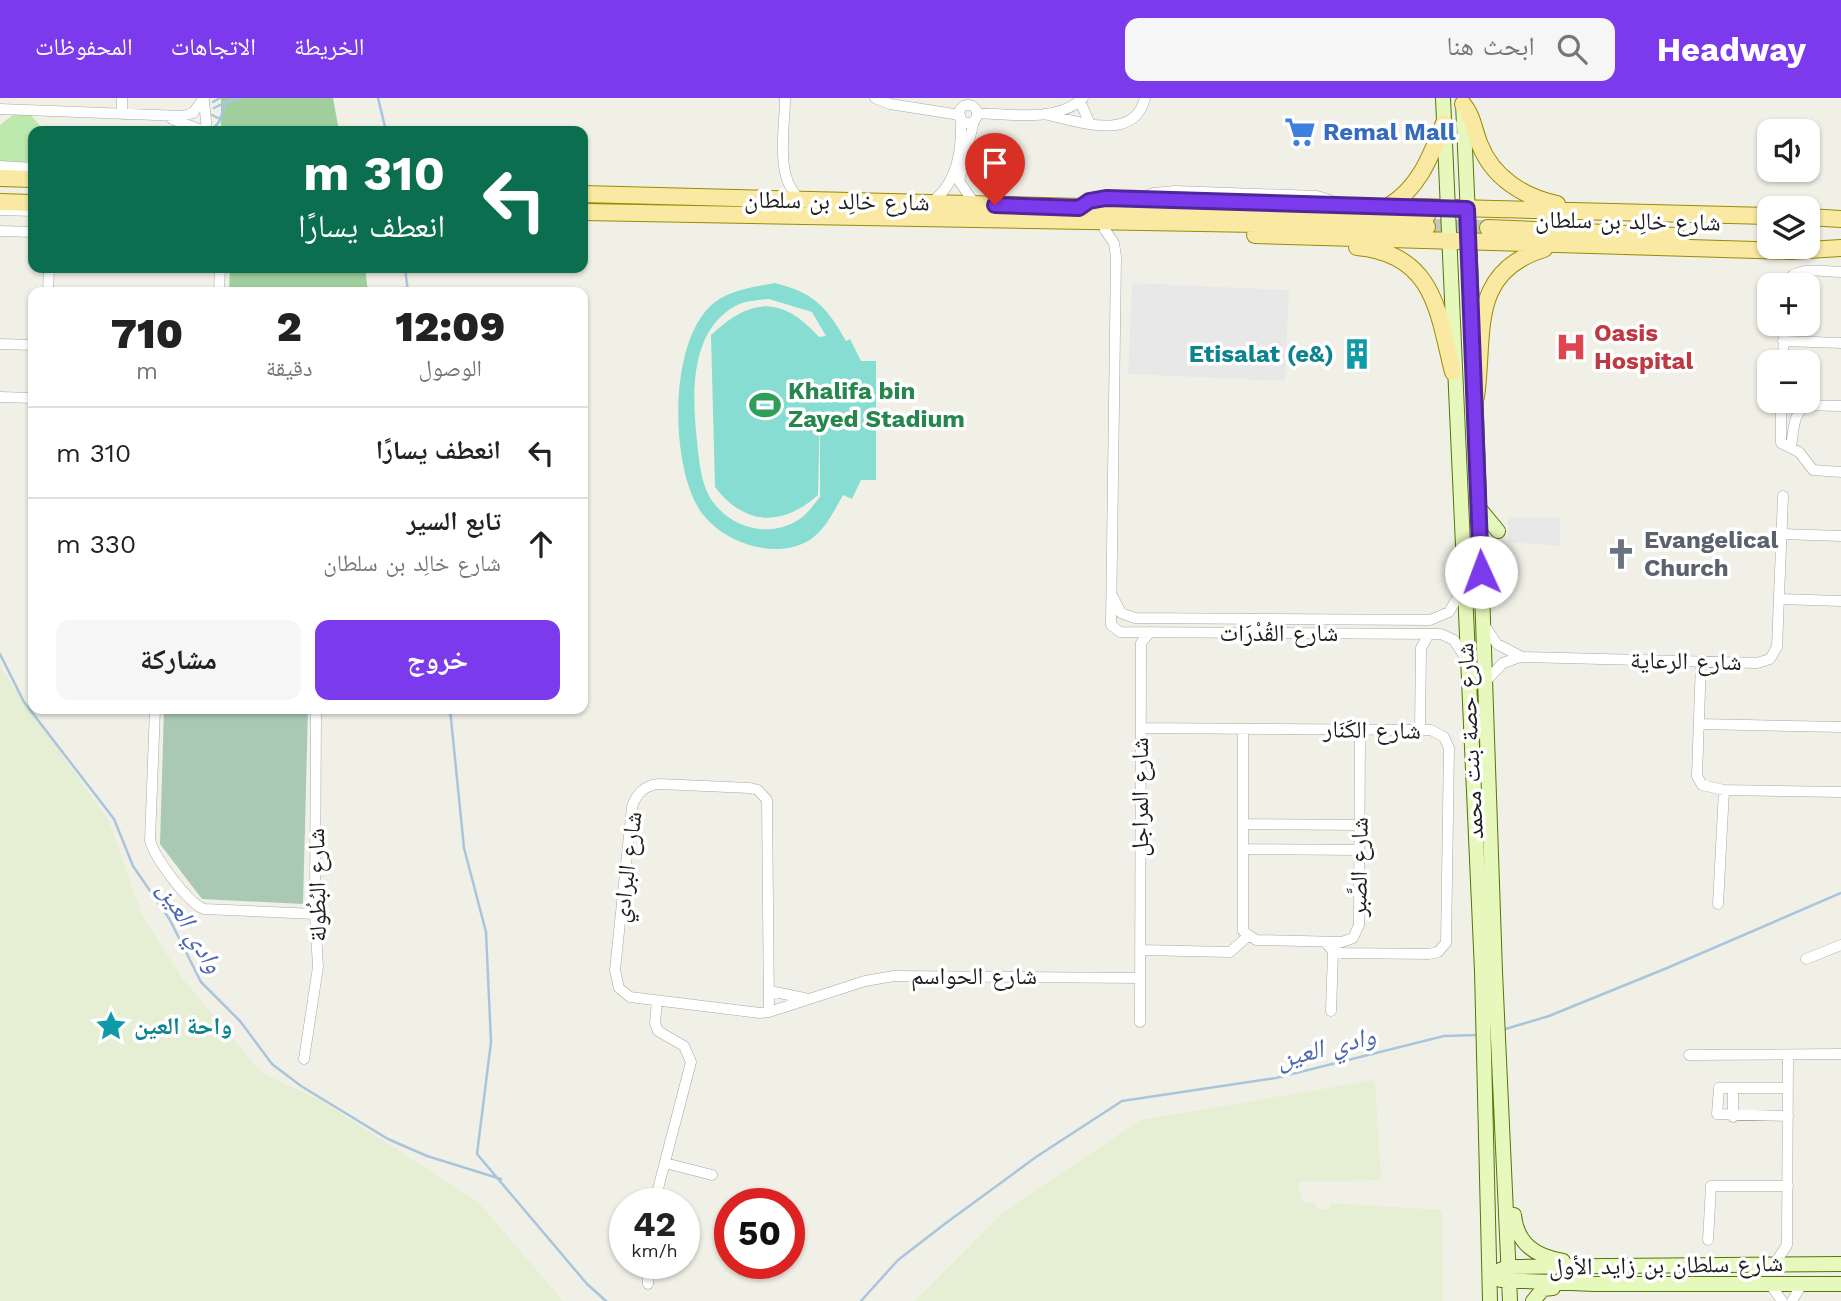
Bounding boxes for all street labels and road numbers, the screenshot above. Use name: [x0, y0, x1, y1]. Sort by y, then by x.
street label: شارع خالِد بن سلطان: [744, 185, 930, 218]
street label: شارع خالِد بن سلطان: [1535, 205, 1721, 238]
street label: شارع القُدْرَات: [1220, 619, 1338, 648]
street label: شارع حصة بنت محمد: [1451, 642, 1490, 840]
street label: شارع الرعاية: [1630, 646, 1742, 677]
street label: شارع الكَنَار: [1322, 715, 1421, 746]
street label: شارع المراجل: [1126, 737, 1155, 857]
street label: شارع البرادي: [606, 810, 653, 925]
street label: شارع الصَّبر: [1344, 817, 1375, 918]
street label: شارع البُطُولة: [302, 828, 333, 942]
street label: شارع الحواسم: [911, 962, 1037, 992]
street label: شارع سلطان بن زايد الأول: [1549, 1249, 1783, 1282]

